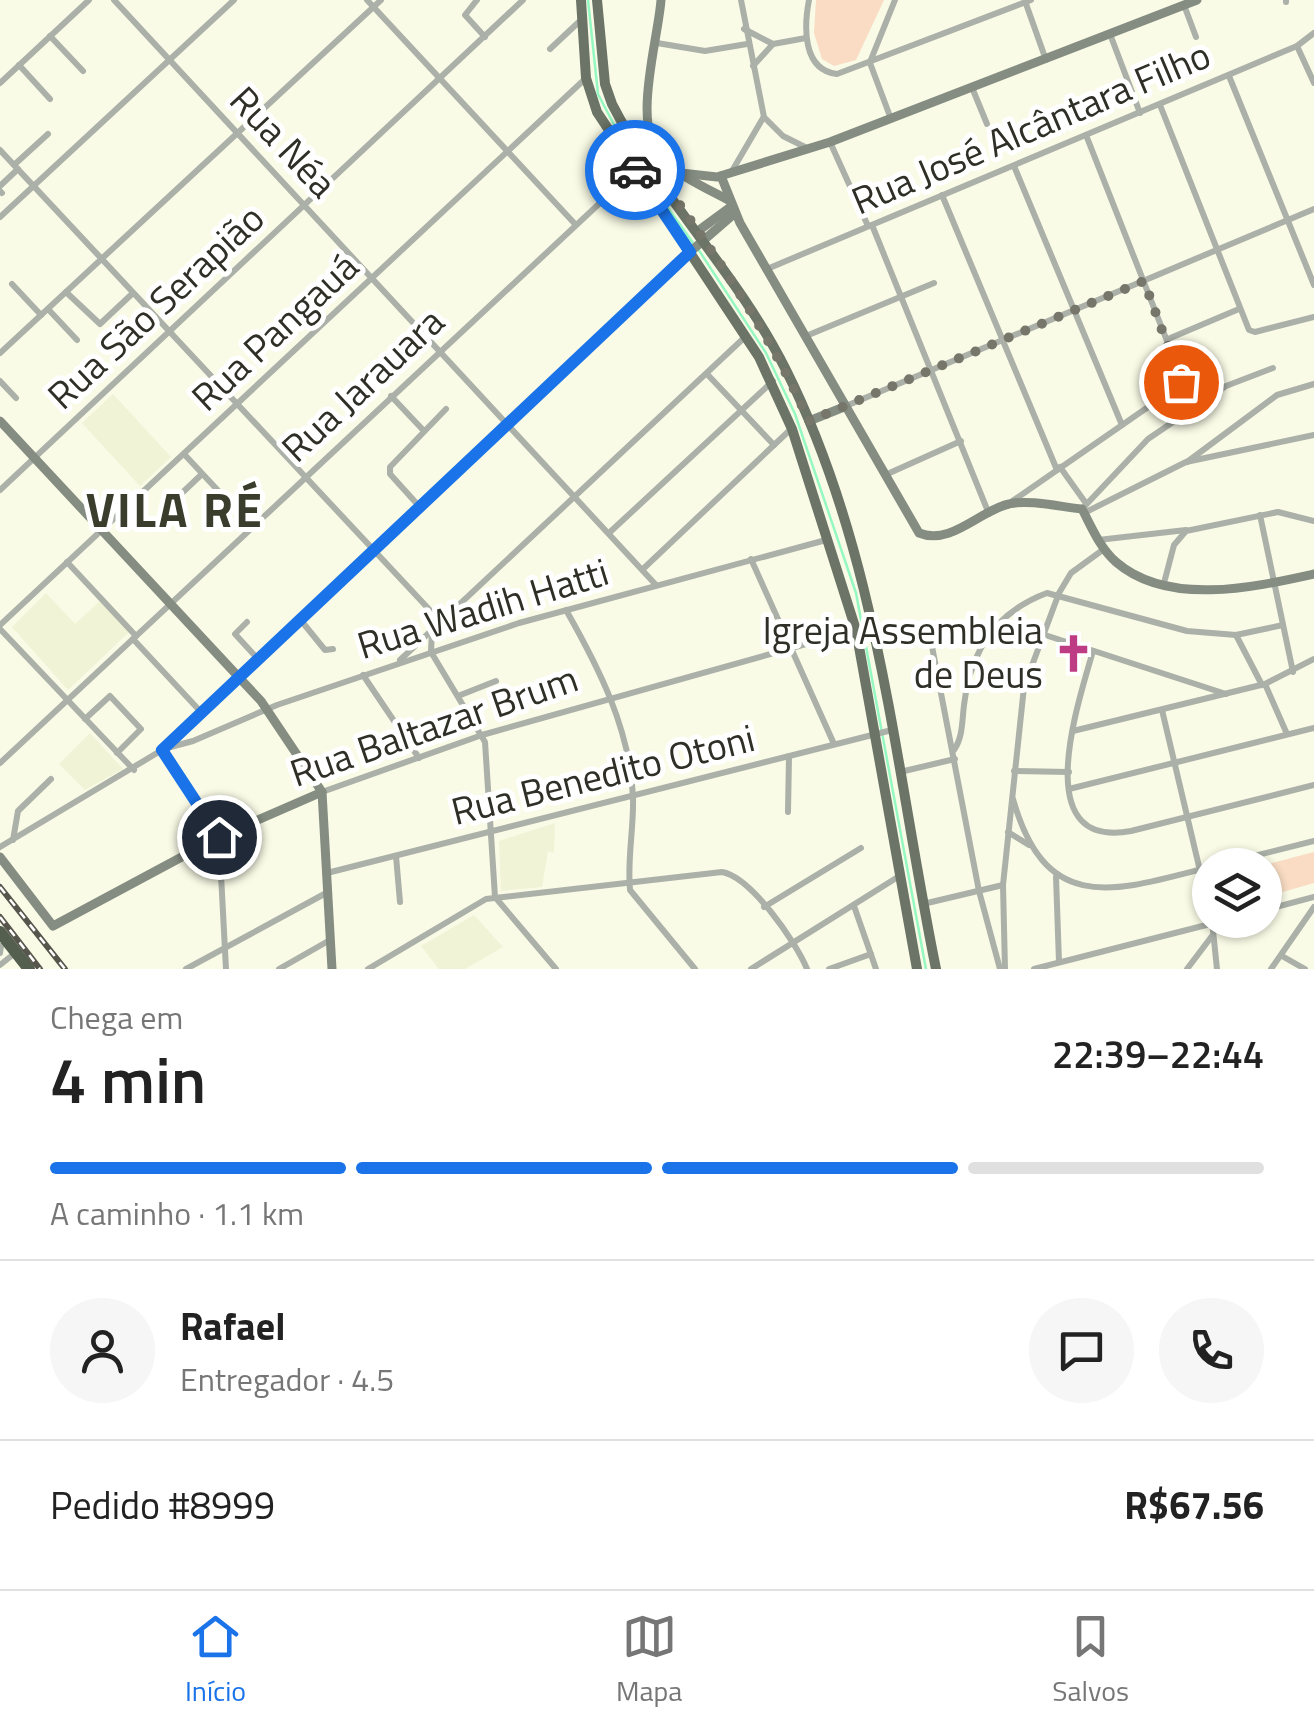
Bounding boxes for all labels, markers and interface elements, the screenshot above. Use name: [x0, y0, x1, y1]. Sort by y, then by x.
street label: Rua José Alcântara Filho: [842, 25, 1219, 229]
street label: Rua Néa: [217, 72, 351, 210]
courier: [585, 120, 685, 220]
icon: car: [608, 143, 663, 198]
street label: Rua São Serapião: [34, 190, 277, 422]
street label: Rua Pangauá: [178, 238, 371, 424]
street label: Rua Jarauara: [268, 293, 457, 475]
pin: [1139, 340, 1224, 425]
icon: bag: [1154, 355, 1209, 410]
district label: VILA RÉ: [86, 473, 264, 546]
street label: Rua Wadih Hatti: [350, 542, 615, 674]
place label: Igreja Assembleia de Deus: [763, 601, 1043, 703]
church icon: Igreja Assembleia de Deus: [1052, 632, 1094, 674]
street label: Rua Baltazar Brum: [282, 649, 585, 801]
street label: Rua Benedito Otoni: [445, 708, 760, 840]
pin: [177, 795, 262, 880]
icon: home: [192, 810, 247, 865]
map controls: [1192, 848, 1282, 938]
button: layers: [1192, 848, 1282, 938]
text: Chega em: [50, 993, 183, 1041]
text: 22:39–22:44: [1052, 1025, 1264, 1083]
text: 4 min: [50, 1029, 206, 1128]
text: A caminho · 1.1 km: [50, 1189, 304, 1237]
text: Rafael: [180, 1297, 285, 1355]
button: person: [50, 1298, 155, 1403]
button: chat: [1029, 1298, 1134, 1403]
button: phone: [1159, 1298, 1264, 1403]
text: Entregador · 4.5: [180, 1355, 394, 1403]
text: Pedido #8999: [50, 1476, 275, 1534]
text: R$67.56: [1124, 1476, 1264, 1534]
tab: Início: [185, 1609, 246, 1712]
tab: Mapa: [616, 1609, 682, 1712]
tab: Salvos: [1052, 1609, 1129, 1712]

